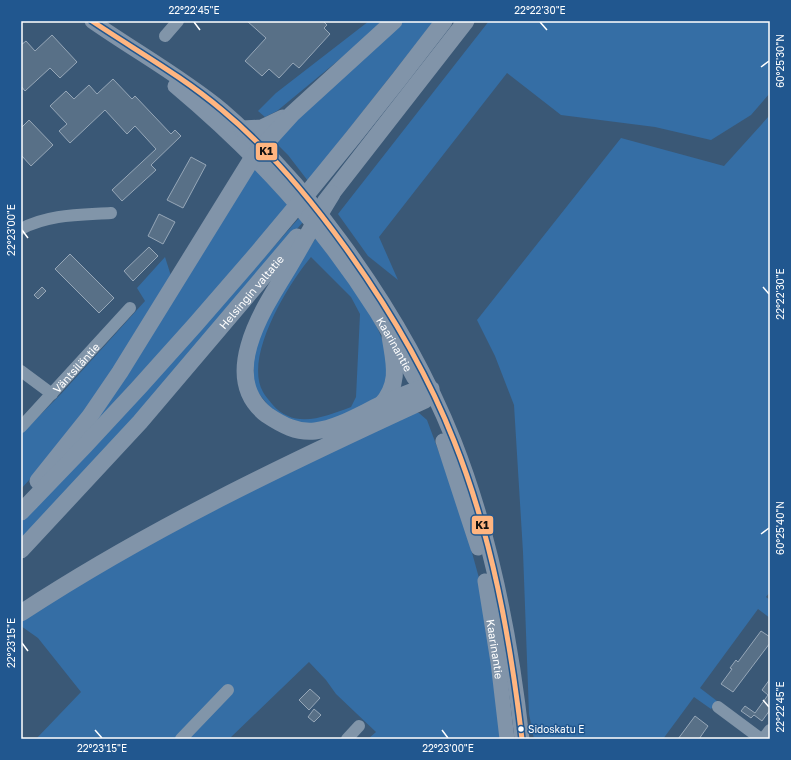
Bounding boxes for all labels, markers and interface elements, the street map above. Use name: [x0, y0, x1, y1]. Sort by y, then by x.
text: 22°22'45"E: [168, 4, 220, 16]
text: 22°22'30"E: [514, 4, 566, 16]
text: 60°25'30"N: [774, 34, 786, 88]
line badge: K1: [255, 142, 278, 161]
text: K1: [259, 144, 273, 157]
text: 22°23'00"E: [5, 204, 17, 256]
street label: Helsingin valtatie: [216, 252, 286, 331]
text: 22°22'30"E: [774, 268, 786, 320]
street label: Kaarinantie: [374, 314, 416, 373]
street label: Väntsiläntie: [50, 340, 102, 395]
text: 60°25'40"N: [774, 501, 786, 555]
line badge: K1: [471, 515, 494, 535]
text: K1: [475, 518, 489, 531]
text: 22°23'15"E: [5, 618, 17, 668]
street label: Kaarinantie: [485, 618, 506, 680]
text: 22°22'45"E: [774, 681, 786, 733]
place label: Sidoskatu E: [528, 723, 584, 735]
marker: Sidoskatu E: [516, 724, 526, 734]
text: 22°23'15"E: [77, 742, 127, 754]
text: 22°23'00"E: [422, 742, 474, 754]

